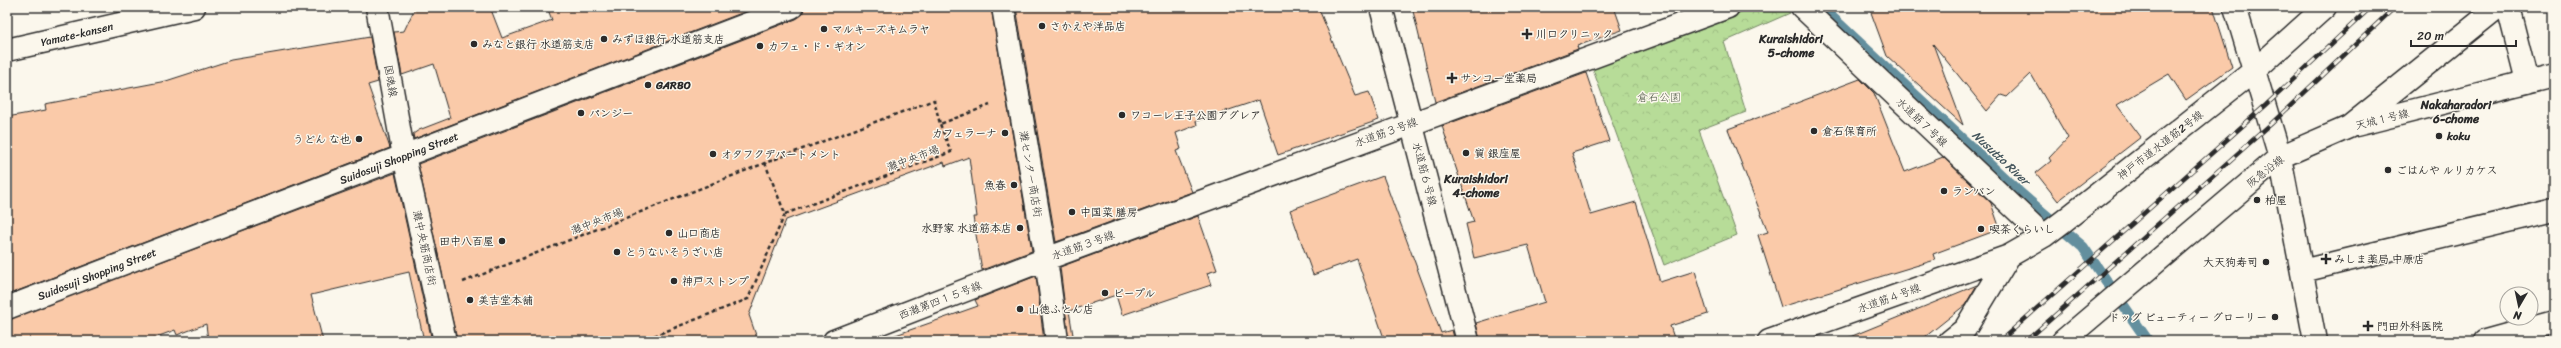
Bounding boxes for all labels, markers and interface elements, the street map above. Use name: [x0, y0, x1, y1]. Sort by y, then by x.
street label: Yamate-kansen: [39, 17, 115, 52]
place label: さかえや洋品店: [1050, 17, 1126, 36]
place label: マルキーズキムラヤ: [832, 20, 930, 39]
marker: さかえや洋品店: [1037, 21, 1047, 31]
scale bar: [2411, 22, 2516, 48]
marker: マルキーズキムラヤ: [819, 24, 829, 34]
place label: 川口クリニック: [1536, 25, 1613, 44]
text: 20 m: [2417, 25, 2444, 47]
marker: 川口クリニック: [1521, 28, 1533, 40]
district label: Kuraishidori 5-chome: [1758, 28, 1824, 64]
place label: みずほ銀行 水道筋支店: [612, 30, 725, 49]
marker: みずほ銀行 水道筋支店: [599, 34, 609, 44]
place label: みなと銀行 水道筋支店: [482, 35, 595, 54]
place label: カフェ・ド・ギオン: [768, 37, 866, 56]
marker: みなと銀行 水道筋支店: [469, 39, 479, 49]
marker: カフェ・ド・ギオン: [755, 41, 765, 51]
street label: 国魂線: [378, 63, 403, 99]
place label: サンコー堂薬局: [1460, 69, 1537, 88]
marker: サンコー堂薬局: [1447, 73, 1457, 83]
place label: GARBO: [655, 76, 691, 95]
marker: GARBO: [643, 80, 653, 90]
park label: 倉石公園: [1637, 88, 1681, 107]
street label: 水道筋７号線: [1891, 93, 1952, 152]
district label: Nakaharadori 6-chome: [2420, 94, 2492, 130]
place label: パンジー: [589, 104, 633, 123]
street label: 天城１号線: [2353, 104, 2411, 135]
street label: 神戸市道水道筋2号線: [2113, 105, 2208, 185]
place label: ワコーレ王子公園アグレア: [1130, 106, 1261, 125]
marker: パンジー: [576, 108, 586, 118]
marker: ワコーレ王子公園アグレア: [1117, 110, 1127, 120]
street label: 水道筋３号線: [1352, 112, 1420, 153]
place label: 倉石保育所: [1822, 122, 1877, 141]
place label: カフェラーナ: [932, 124, 997, 143]
water label: Nusutto River: [1967, 125, 2037, 192]
marker: 倉石保育所: [1809, 126, 1819, 136]
street label: Suidosuji Shopping Street: [337, 127, 462, 190]
place label: koku: [2446, 127, 2471, 146]
marker: カフェラーナ: [1000, 128, 1010, 138]
street label: 灘センター商店街: [1014, 129, 1047, 219]
place label: うどん な也: [293, 130, 351, 149]
marker: koku: [2434, 131, 2444, 141]
marker: うどん な也: [354, 134, 364, 144]
street label: 灘中央市場: [884, 140, 942, 177]
street label: 水道筋６号線: [1407, 140, 1442, 208]
place label: 質 銀座屋: [1474, 144, 1521, 163]
place label: オタフクデパートメント: [721, 145, 841, 164]
marker: 質 銀座屋: [1461, 148, 1471, 158]
marker: オタフクデパートメント: [708, 149, 718, 159]
street label: 阪急沿線: [2242, 150, 2288, 192]
place label: ごはんや ルリカケス: [2396, 161, 2497, 180]
marker: ごはんや ルリカケス: [2383, 165, 2393, 175]
district label: Kuraishidori 4-chome: [1443, 168, 1509, 204]
place label: 魚春: [984, 176, 1006, 195]
marker: 魚春: [1009, 180, 1019, 190]
place label: ランバン: [1952, 182, 1996, 201]
marker: ランバン: [1939, 186, 1949, 196]
place label: 柏屋: [2265, 191, 2287, 210]
marker: 柏屋: [2252, 195, 2262, 205]
street label: 灘中央市場: [568, 203, 626, 240]
place label: 中国菜 膳房: [1080, 203, 1138, 222]
marker: 中国菜 膳房: [1067, 207, 1077, 217]
street label: 灘中央筋商店街: [407, 208, 442, 288]
place label: 水野家 水道筋本店: [921, 219, 1012, 238]
place label: 喫茶くらいし: [1989, 220, 2055, 239]
marker: 水野家 水道筋本店: [1015, 223, 1025, 233]
place label: 山口商店: [677, 224, 721, 243]
marker: 喫茶くらいし: [1976, 224, 1986, 234]
street label: 水道筋３号線: [1049, 225, 1117, 266]
marker: 山口商店: [664, 228, 674, 238]
place label: 田中八百屋: [439, 232, 494, 251]
marker: 田中八百屋: [497, 236, 507, 246]
street label: Suidosuji Shopping Street: [35, 243, 160, 306]
place label: とうないそうざい店: [625, 243, 724, 262]
marker: とうないそうざい店: [612, 247, 622, 257]
place label: みしま薬局 中原店: [2334, 250, 2425, 269]
place label: 大天狗寿司: [2203, 253, 2258, 272]
marker: みしま薬局 中原店: [2321, 254, 2331, 264]
marker: 大天狗寿司: [2261, 257, 2271, 267]
place label: 神戸ストンプ: [682, 272, 749, 291]
marker: 神戸ストンプ: [669, 276, 679, 286]
street label: 西灘第四１５号線: [896, 276, 985, 325]
street label: 水道筋４号線: [1855, 278, 1923, 319]
place label: ピープル: [1113, 284, 1155, 303]
north arrow: [2499, 286, 2539, 326]
marker: ピープル: [1100, 288, 1110, 298]
place label: 美吉堂本舗: [478, 291, 533, 310]
marker: 美吉堂本舗: [465, 295, 475, 305]
place label: 山徳ふとん店: [1028, 300, 1094, 319]
marker: 山徳ふとん店: [1015, 304, 1025, 314]
text: N: [2512, 305, 2524, 326]
place label: ドッグ ビューティー グローリー: [2109, 308, 2267, 327]
marker: ドッグ ビューティー グローリー: [2270, 312, 2280, 322]
place label: 門田外科医院: [2377, 317, 2443, 336]
marker: 門田外科医院: [2362, 320, 2374, 332]

